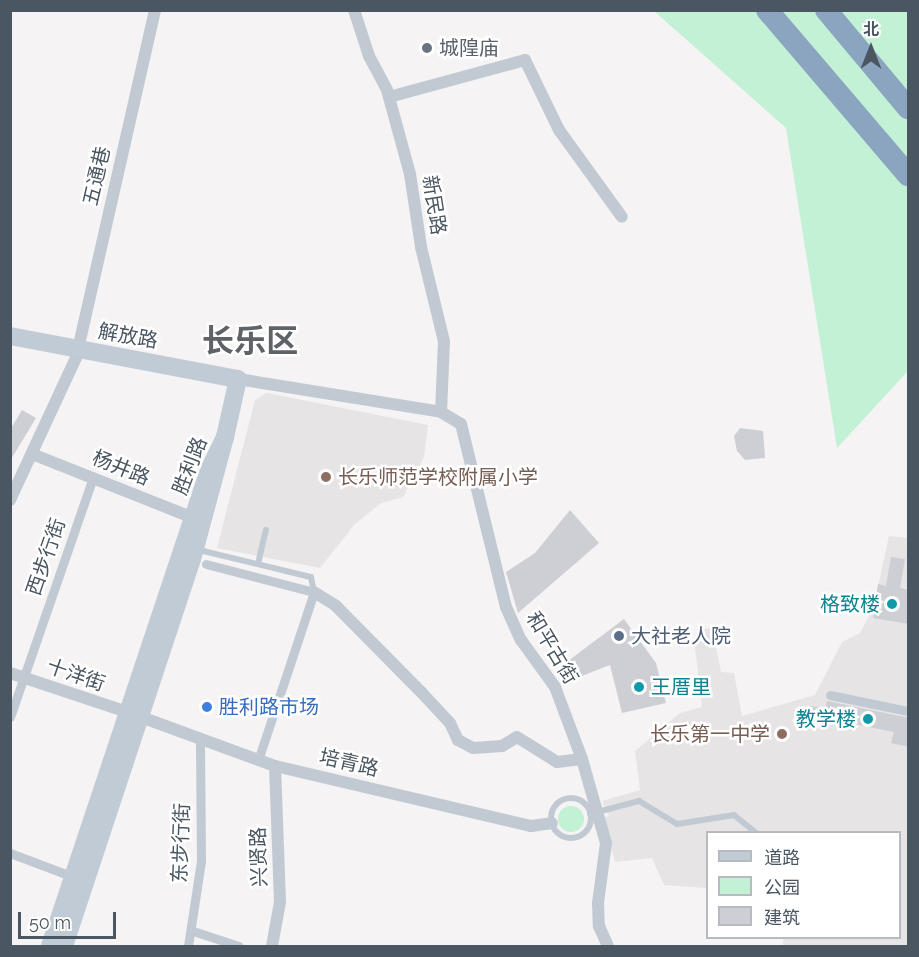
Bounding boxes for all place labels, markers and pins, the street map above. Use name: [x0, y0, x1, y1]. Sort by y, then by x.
place label: 城隍庙: [439, 36, 499, 60]
marker: 城隍庙: [420, 41, 434, 55]
place label: 长乐师范学校附属小学: [338, 465, 538, 489]
marker: 长乐师范学校附属小学: [319, 470, 333, 484]
place label: 格致楼: [820, 592, 880, 616]
marker: 格致楼: [885, 597, 899, 611]
place label: 大社老人院: [631, 624, 731, 648]
marker: 大社老人院: [612, 629, 626, 643]
place label: 王厝里: [651, 675, 711, 699]
marker: 王厝里: [632, 680, 646, 694]
place label: 胜利路市场: [219, 695, 319, 719]
marker: 胜利路市场: [200, 700, 214, 714]
place label: 教学楼: [796, 707, 856, 731]
marker: 教学楼: [861, 712, 875, 726]
place label: 长乐第一中学: [650, 722, 770, 746]
marker: 长乐第一中学: [775, 727, 789, 741]

